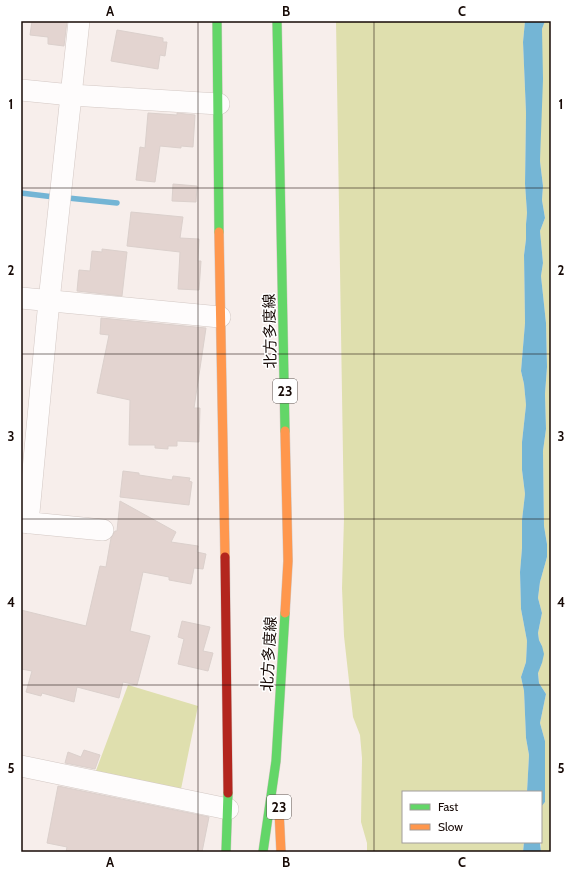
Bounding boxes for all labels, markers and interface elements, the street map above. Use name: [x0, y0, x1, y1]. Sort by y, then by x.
text: A: [106, 3, 115, 19]
text: B: [282, 3, 290, 19]
text: C: [458, 3, 466, 19]
text: 1: [9, 96, 13, 112]
text: 1: [559, 96, 563, 112]
text: 2: [8, 262, 15, 278]
text: 2: [558, 262, 565, 278]
street label: 北方多度線: [260, 293, 280, 369]
road number: 23: [273, 379, 297, 403]
text: 3: [7, 428, 15, 444]
text: 3: [557, 428, 565, 444]
text: 4: [7, 594, 15, 610]
text: 4: [557, 594, 565, 610]
street label: 北方多度線: [258, 616, 280, 692]
text: 5: [8, 760, 15, 776]
text: 5: [558, 760, 565, 776]
legend: [402, 791, 542, 843]
road number: 23: [267, 795, 291, 819]
text: Fast: [438, 799, 458, 814]
text: Slow: [438, 819, 463, 834]
text: A: [106, 854, 115, 870]
text: B: [282, 854, 290, 870]
text: C: [458, 854, 466, 870]

